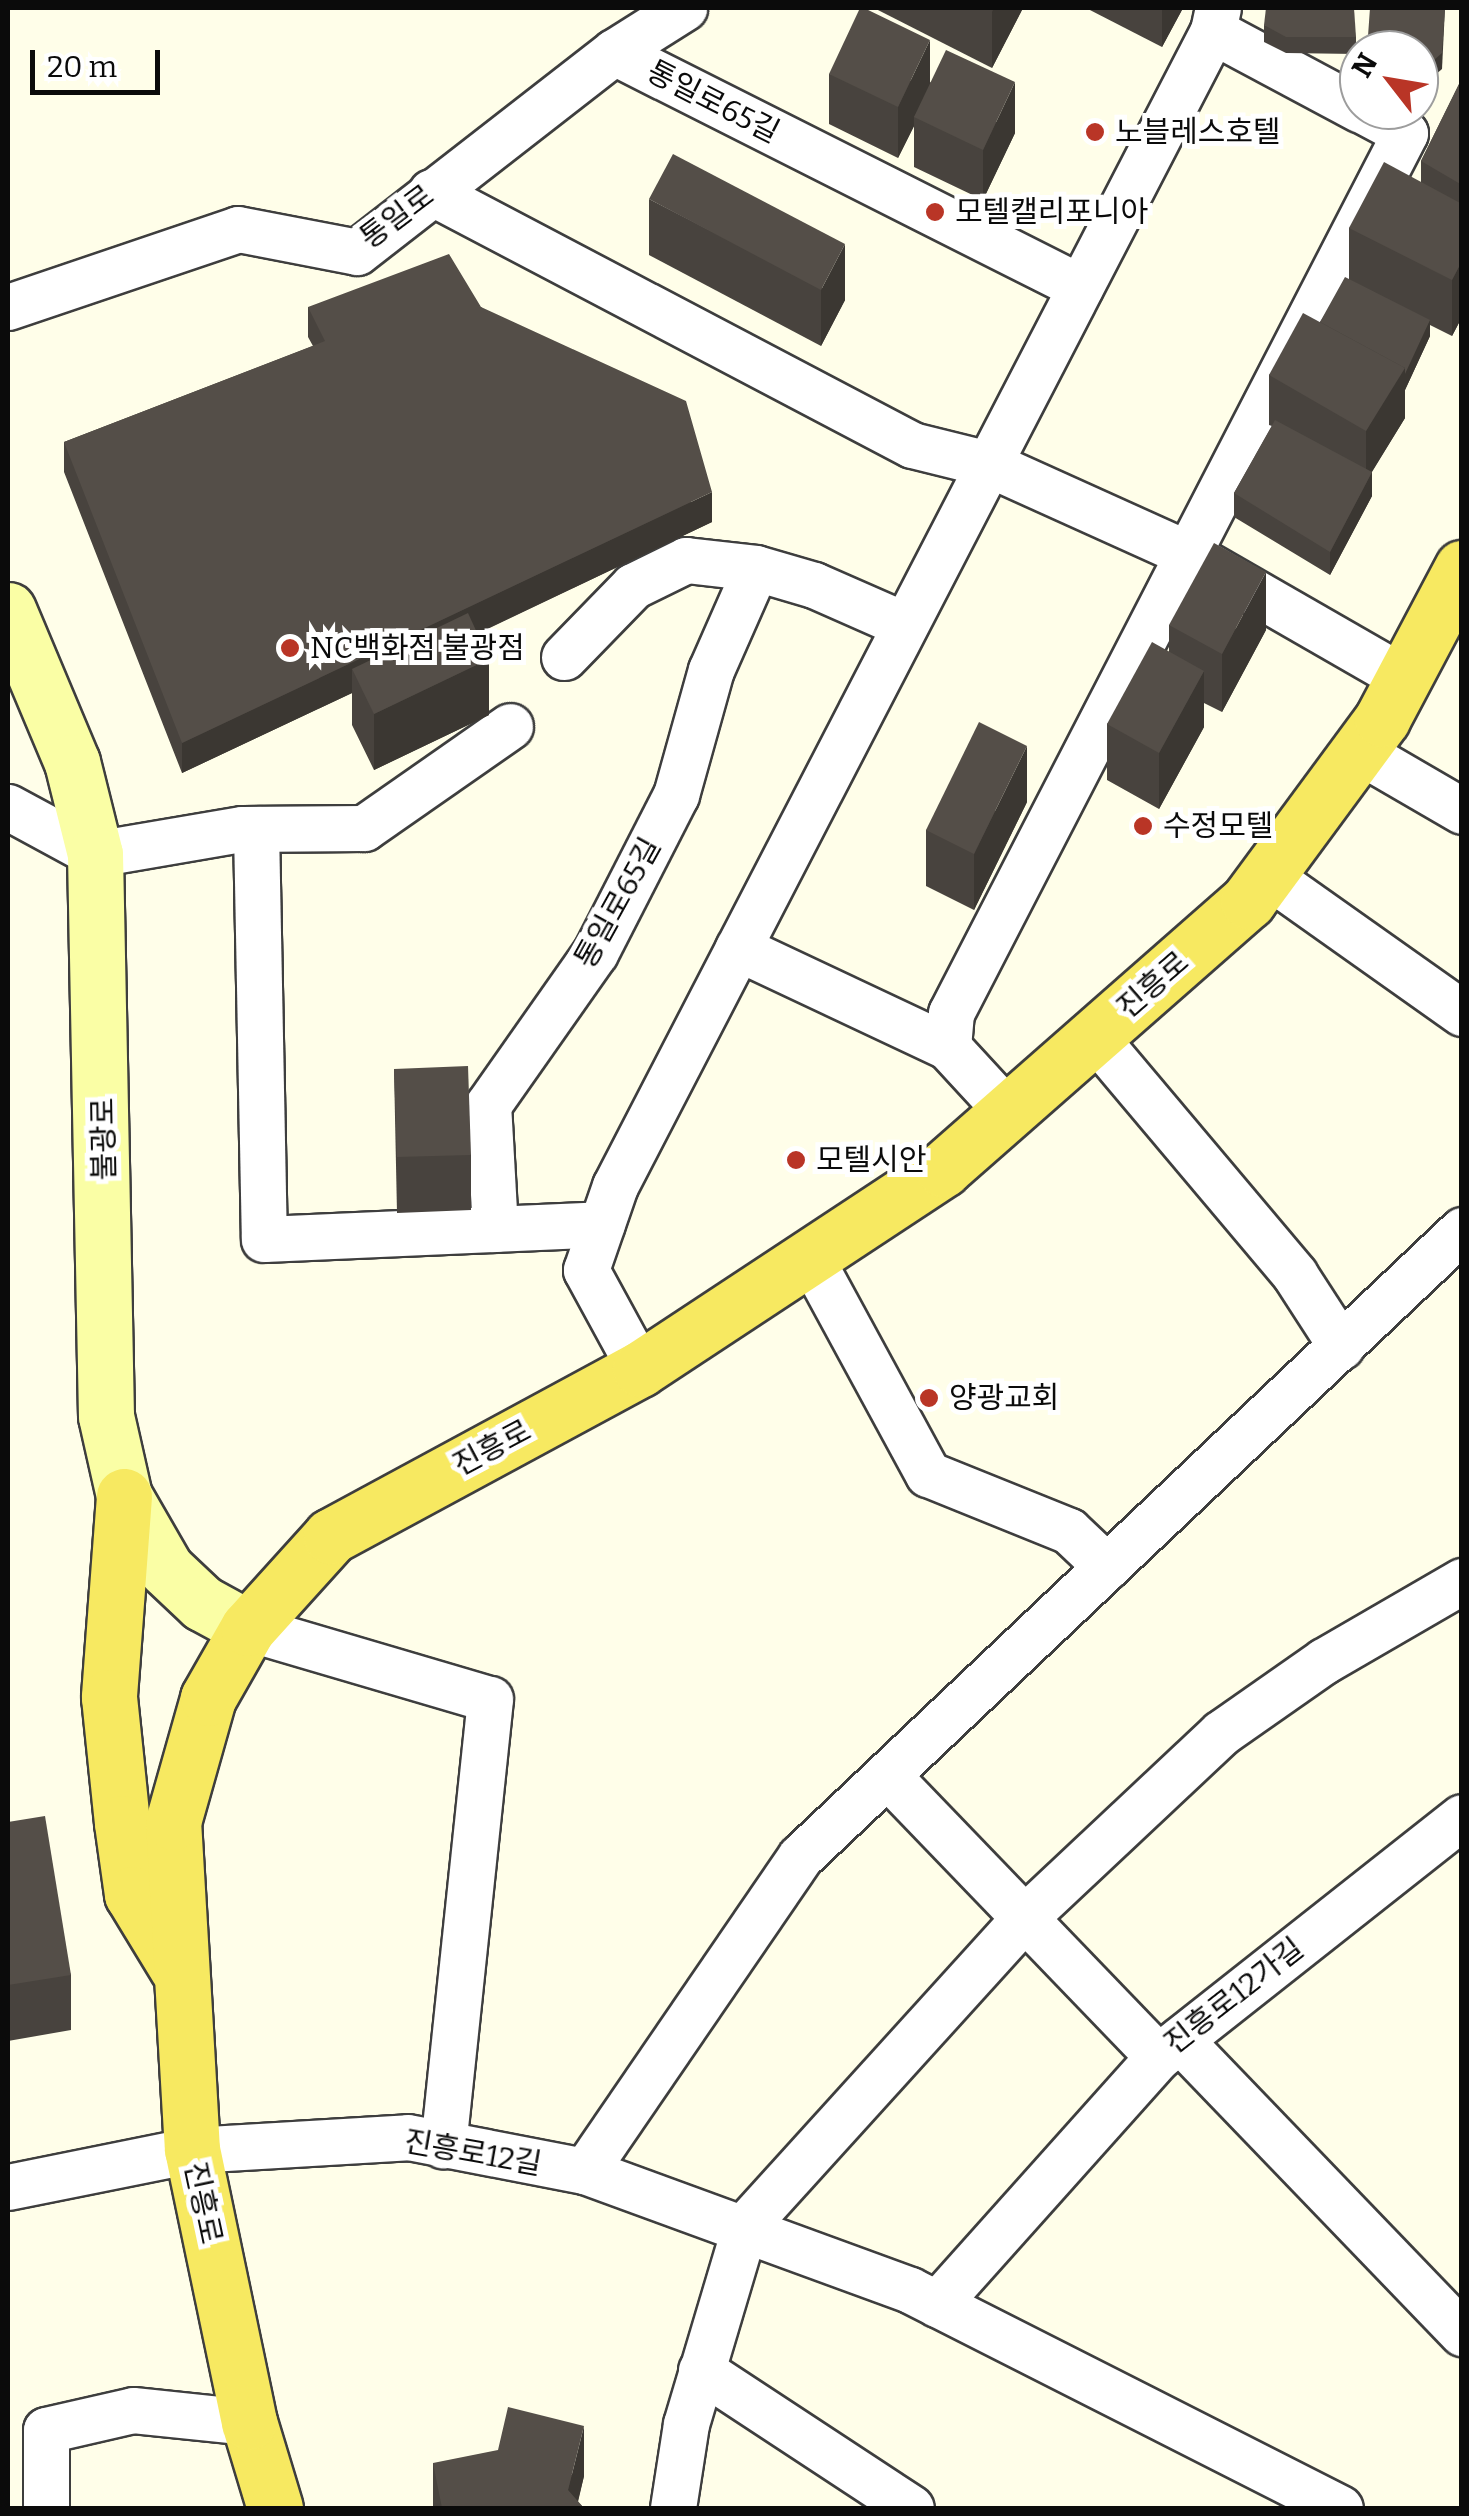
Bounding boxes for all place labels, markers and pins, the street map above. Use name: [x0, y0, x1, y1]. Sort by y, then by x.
place label: 노블레스호텔: [1115, 114, 1281, 150]
marker: 노블레스호텔: [1084, 121, 1106, 143]
place label: 모텔캘리포니아: [955, 194, 1148, 230]
marker: 모텔캘리포니아: [924, 201, 946, 223]
place label: NC백화점 불광점: [310, 630, 525, 666]
marker: NC백화점 불광점: [279, 637, 301, 659]
place label: 수정모텔: [1163, 808, 1273, 844]
marker: 수정모텔: [1132, 815, 1154, 837]
place label: 모텔시안: [816, 1142, 926, 1178]
marker: 모텔시안: [785, 1149, 807, 1171]
place label: 양광교회: [949, 1380, 1059, 1416]
marker: 양광교회: [918, 1387, 940, 1409]

